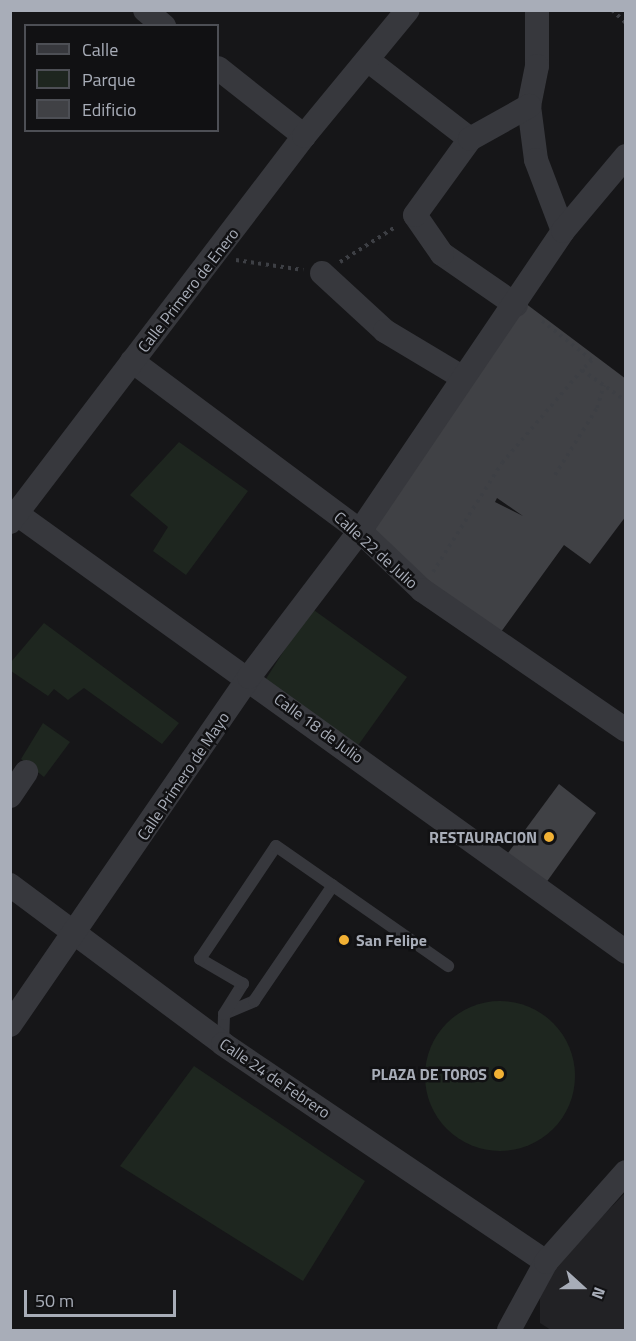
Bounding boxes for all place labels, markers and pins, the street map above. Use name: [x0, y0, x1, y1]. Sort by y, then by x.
place label: RESTAURACI0N: [429, 827, 537, 847]
marker: RESTAURACI0N: [542, 830, 556, 844]
place label: San Felipe: [356, 930, 427, 950]
marker: San Felipe: [337, 933, 351, 947]
place label: PLAZA DE T0R0S: [371, 1064, 487, 1084]
marker: PLAZA DE T0R0S: [492, 1067, 506, 1081]

